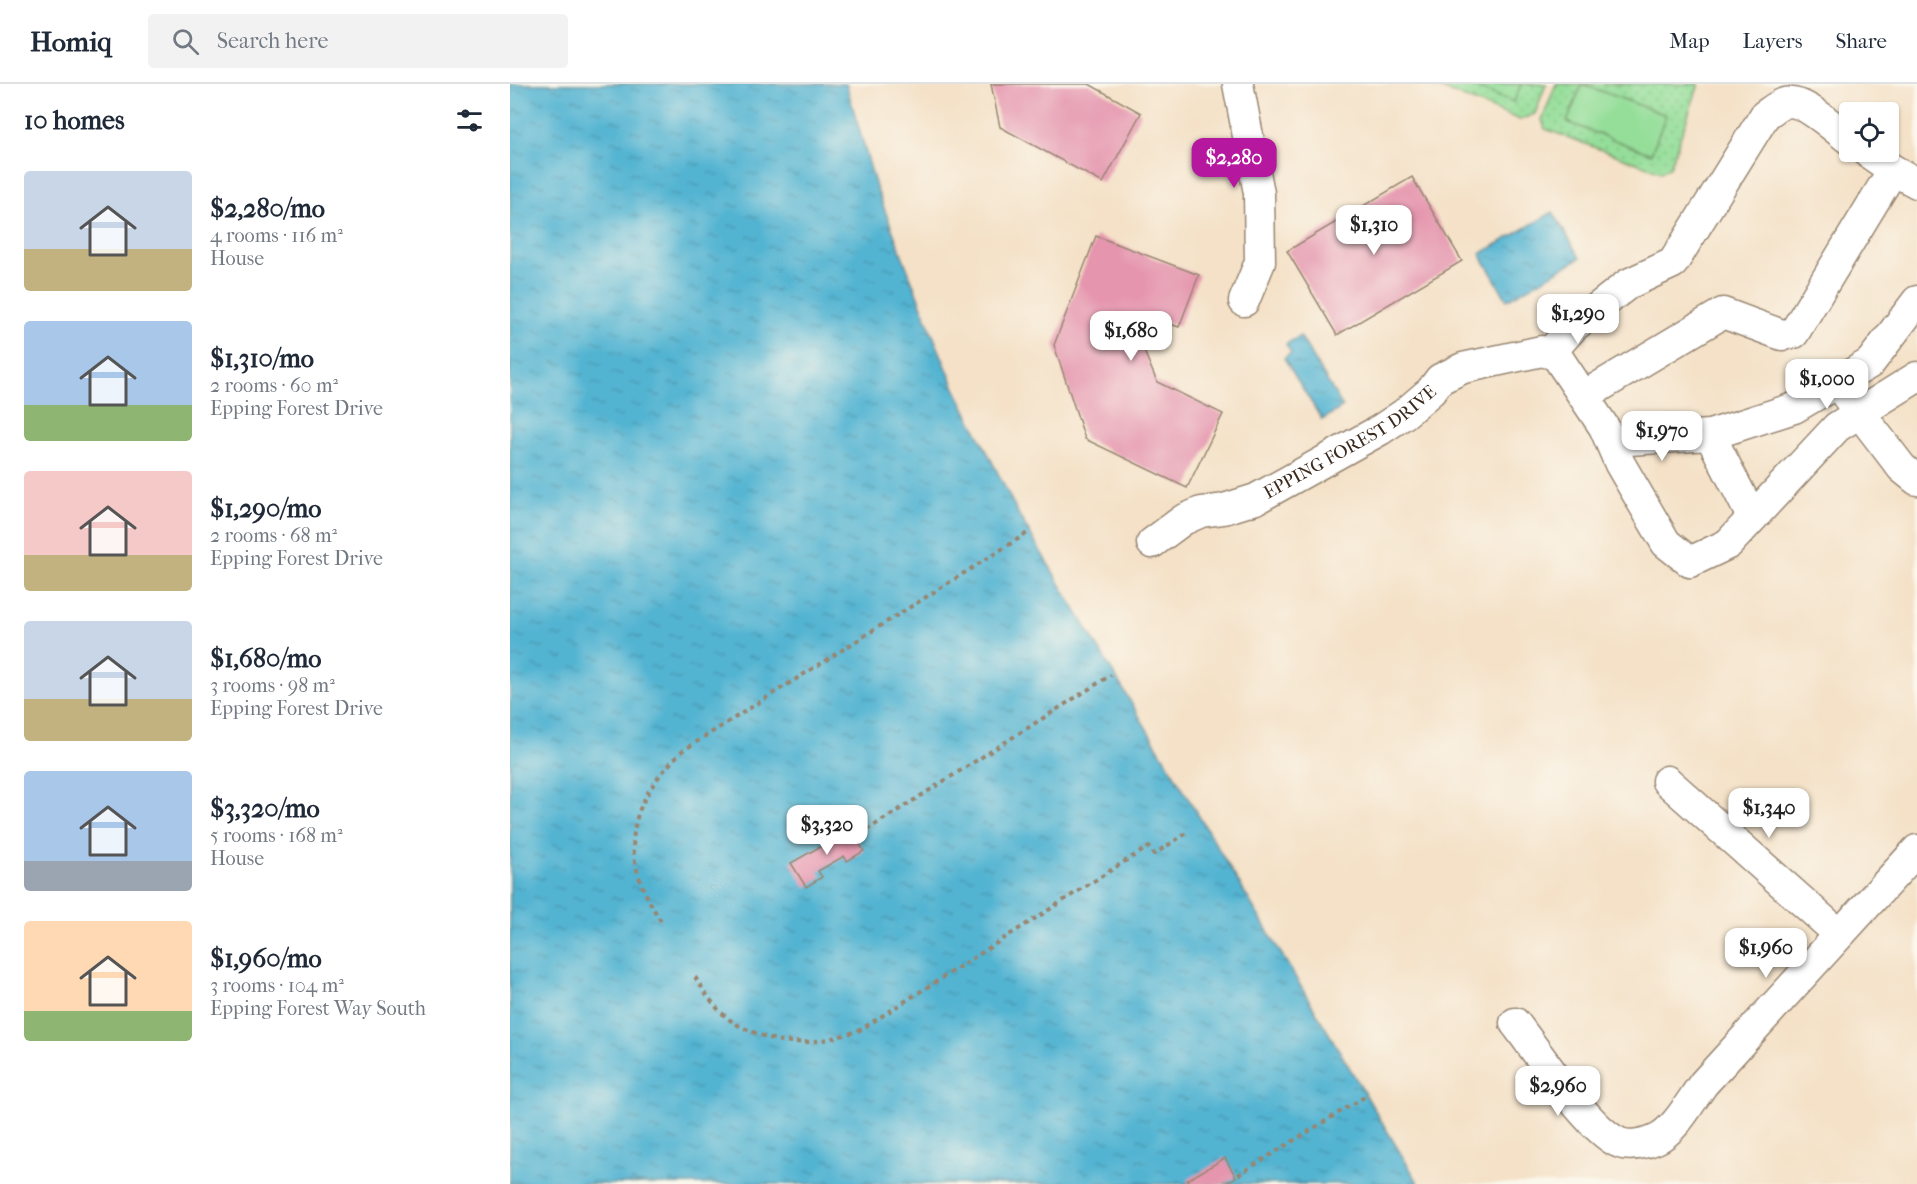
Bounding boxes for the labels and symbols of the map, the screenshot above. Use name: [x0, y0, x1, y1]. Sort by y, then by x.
pin: $2,280: [1185, 138, 1283, 189]
pin: $1,310: [1325, 205, 1423, 256]
pin: $1,290: [1529, 294, 1627, 345]
pin: $1,680: [1082, 311, 1180, 362]
pin: $1,000: [1778, 359, 1876, 410]
street label: EPPING FOREST DRIVE: [1260, 381, 1440, 503]
pin: $1,970: [1613, 411, 1711, 462]
pin: $1,340: [1720, 788, 1818, 839]
pin: $3,320: [778, 805, 876, 856]
pin: $1,960: [1717, 928, 1815, 979]
pin: $2,960: [1509, 1066, 1607, 1117]

